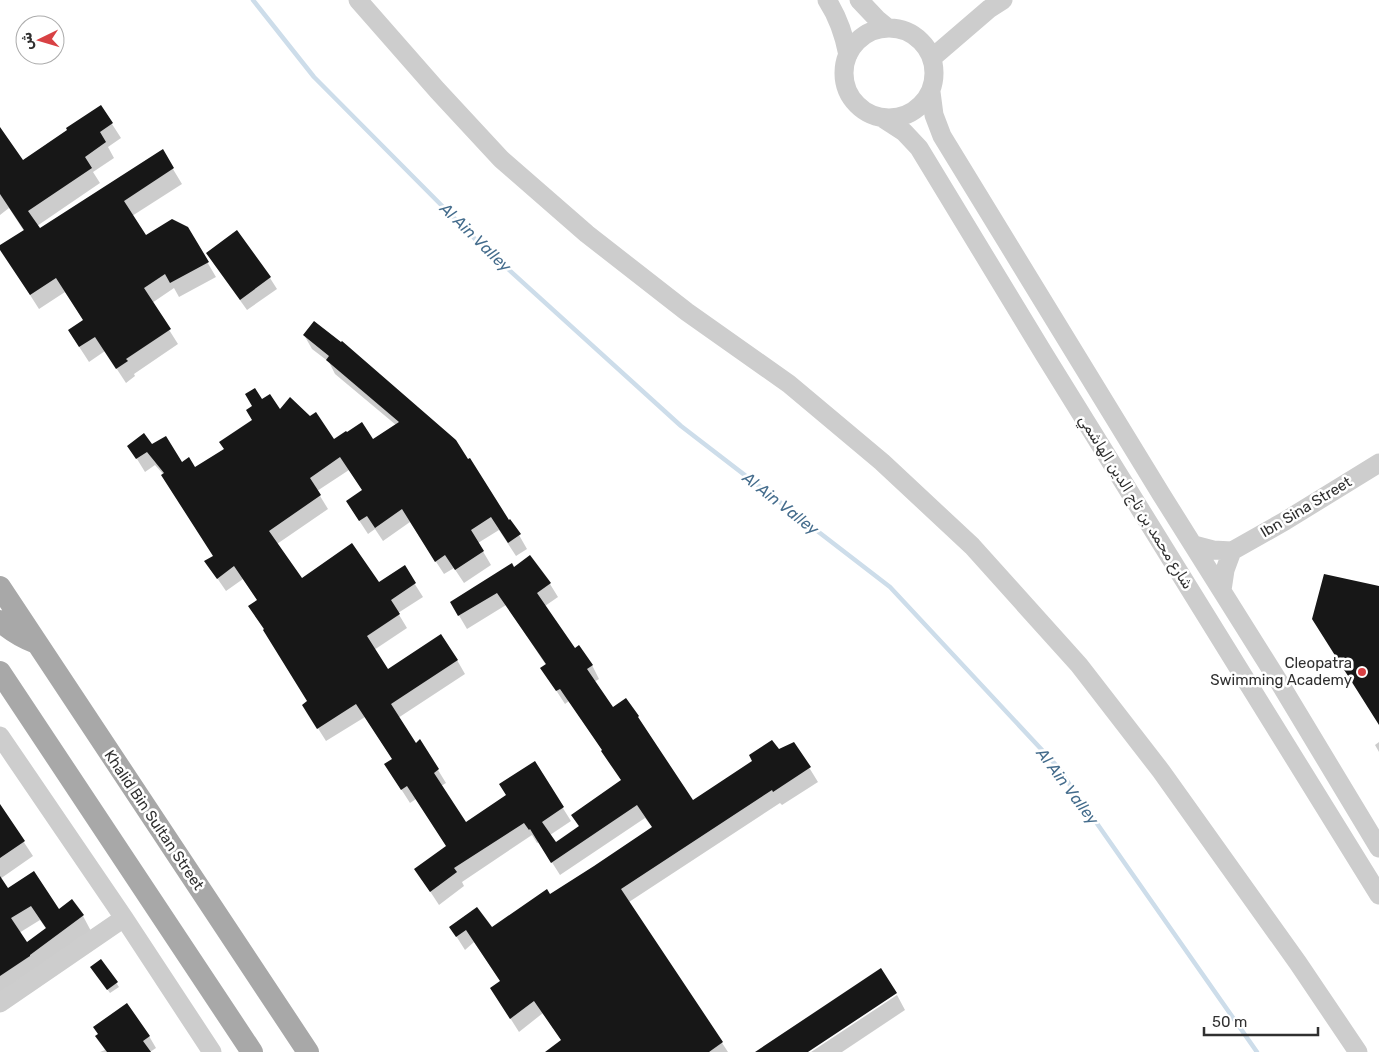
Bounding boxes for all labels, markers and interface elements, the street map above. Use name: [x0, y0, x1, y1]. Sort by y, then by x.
north arrow: [15, 15, 65, 65]
text: ش: [18, 31, 37, 51]
water label: Al Ain Valley: [436, 198, 516, 277]
street label: شارع محمد بن تاج الدين الهاشمي: [1072, 412, 1197, 594]
water label: Al Ain Valley: [738, 467, 823, 540]
street label: Ibn Sina Street: [1257, 473, 1355, 541]
place label: Cleopatra Swimming Academy: [1210, 654, 1352, 689]
marker: Cleopatra Swimming Academy: [1356, 666, 1368, 678]
water label: Al Ain Valley: [1032, 743, 1103, 829]
street label: Khalid Bin Sultan Street: [100, 747, 208, 894]
scale bar: [1204, 1004, 1318, 1036]
text: 50 m: [1212, 1013, 1247, 1031]

